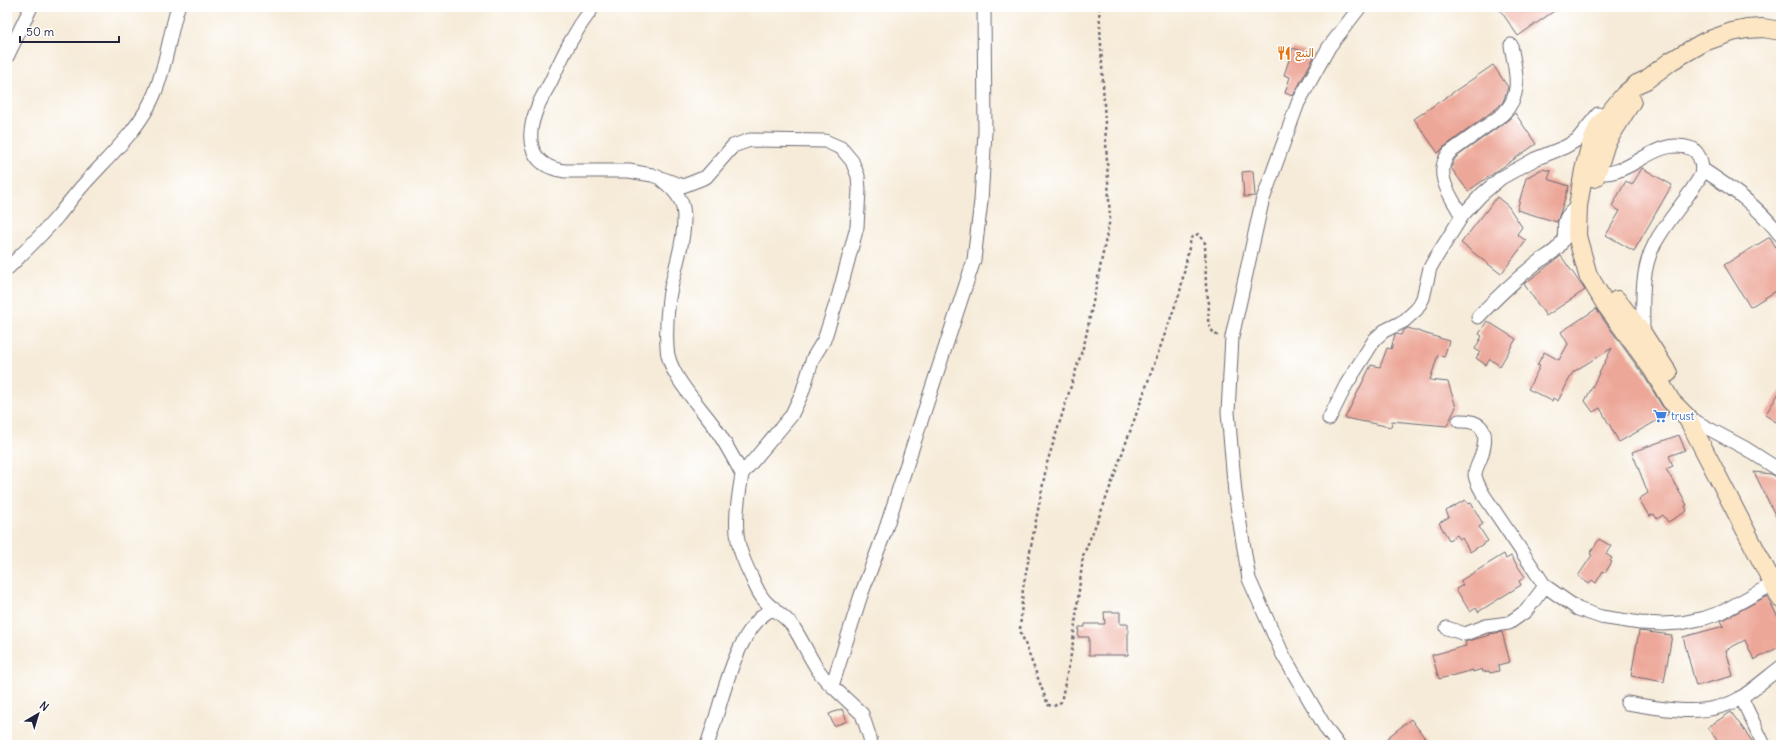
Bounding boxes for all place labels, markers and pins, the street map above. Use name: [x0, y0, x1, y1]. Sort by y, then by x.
restaurant icon: النبع: [1276, 45, 1292, 61]
place label: النبع: [1295, 46, 1314, 62]
supermarket icon: trust: [1652, 408, 1668, 424]
place label: trust: [1671, 409, 1695, 423]

